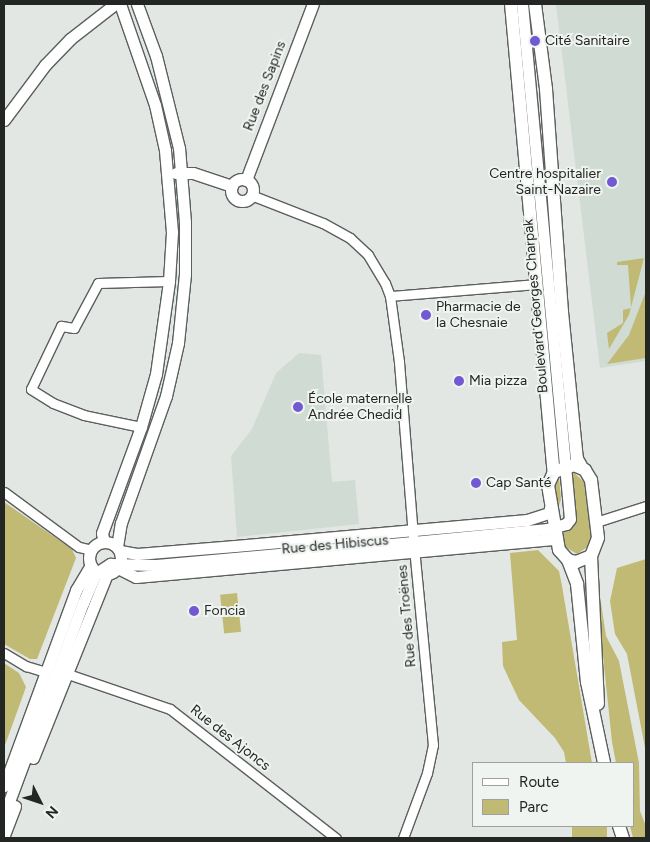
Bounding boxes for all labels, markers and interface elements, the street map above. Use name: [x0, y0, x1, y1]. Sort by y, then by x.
place label: Cité Sanitaire: [545, 33, 630, 49]
marker: Cité Sanitaire: [529, 35, 541, 47]
street label: Rue des Sapins: [240, 39, 290, 133]
place label: Centre hospitalier Saint-Nazaire: [489, 166, 601, 198]
marker: Centre hospitalier Saint-Nazaire: [605, 175, 619, 189]
street label: Boulevard Georges Charpak: [520, 218, 552, 394]
place label: Pharmacie de la Chesnaie: [436, 299, 521, 332]
marker: Pharmacie de la Chesnaie: [420, 309, 432, 321]
place label: Mia pizza: [469, 373, 527, 389]
marker: Mia pizza: [453, 375, 465, 387]
place label: École maternelle Andrée Chedid: [308, 391, 412, 424]
marker: École maternelle Andrée Chedid: [292, 401, 304, 413]
place label: Cap Santé: [486, 475, 551, 491]
marker: Cap Santé: [470, 477, 482, 489]
street label: Rue des Hibiscus: [281, 532, 389, 558]
street label: Rue des Troënes: [394, 564, 420, 668]
place label: Foncia: [204, 603, 245, 619]
marker: Foncia: [188, 605, 200, 617]
street label: Rue des Ajoncs: [187, 702, 273, 774]
legend: [472, 762, 635, 827]
text: Route: [519, 773, 559, 791]
north arrow: [15, 777, 65, 827]
text: Parc: [519, 798, 548, 816]
text: N: [42, 803, 62, 822]

